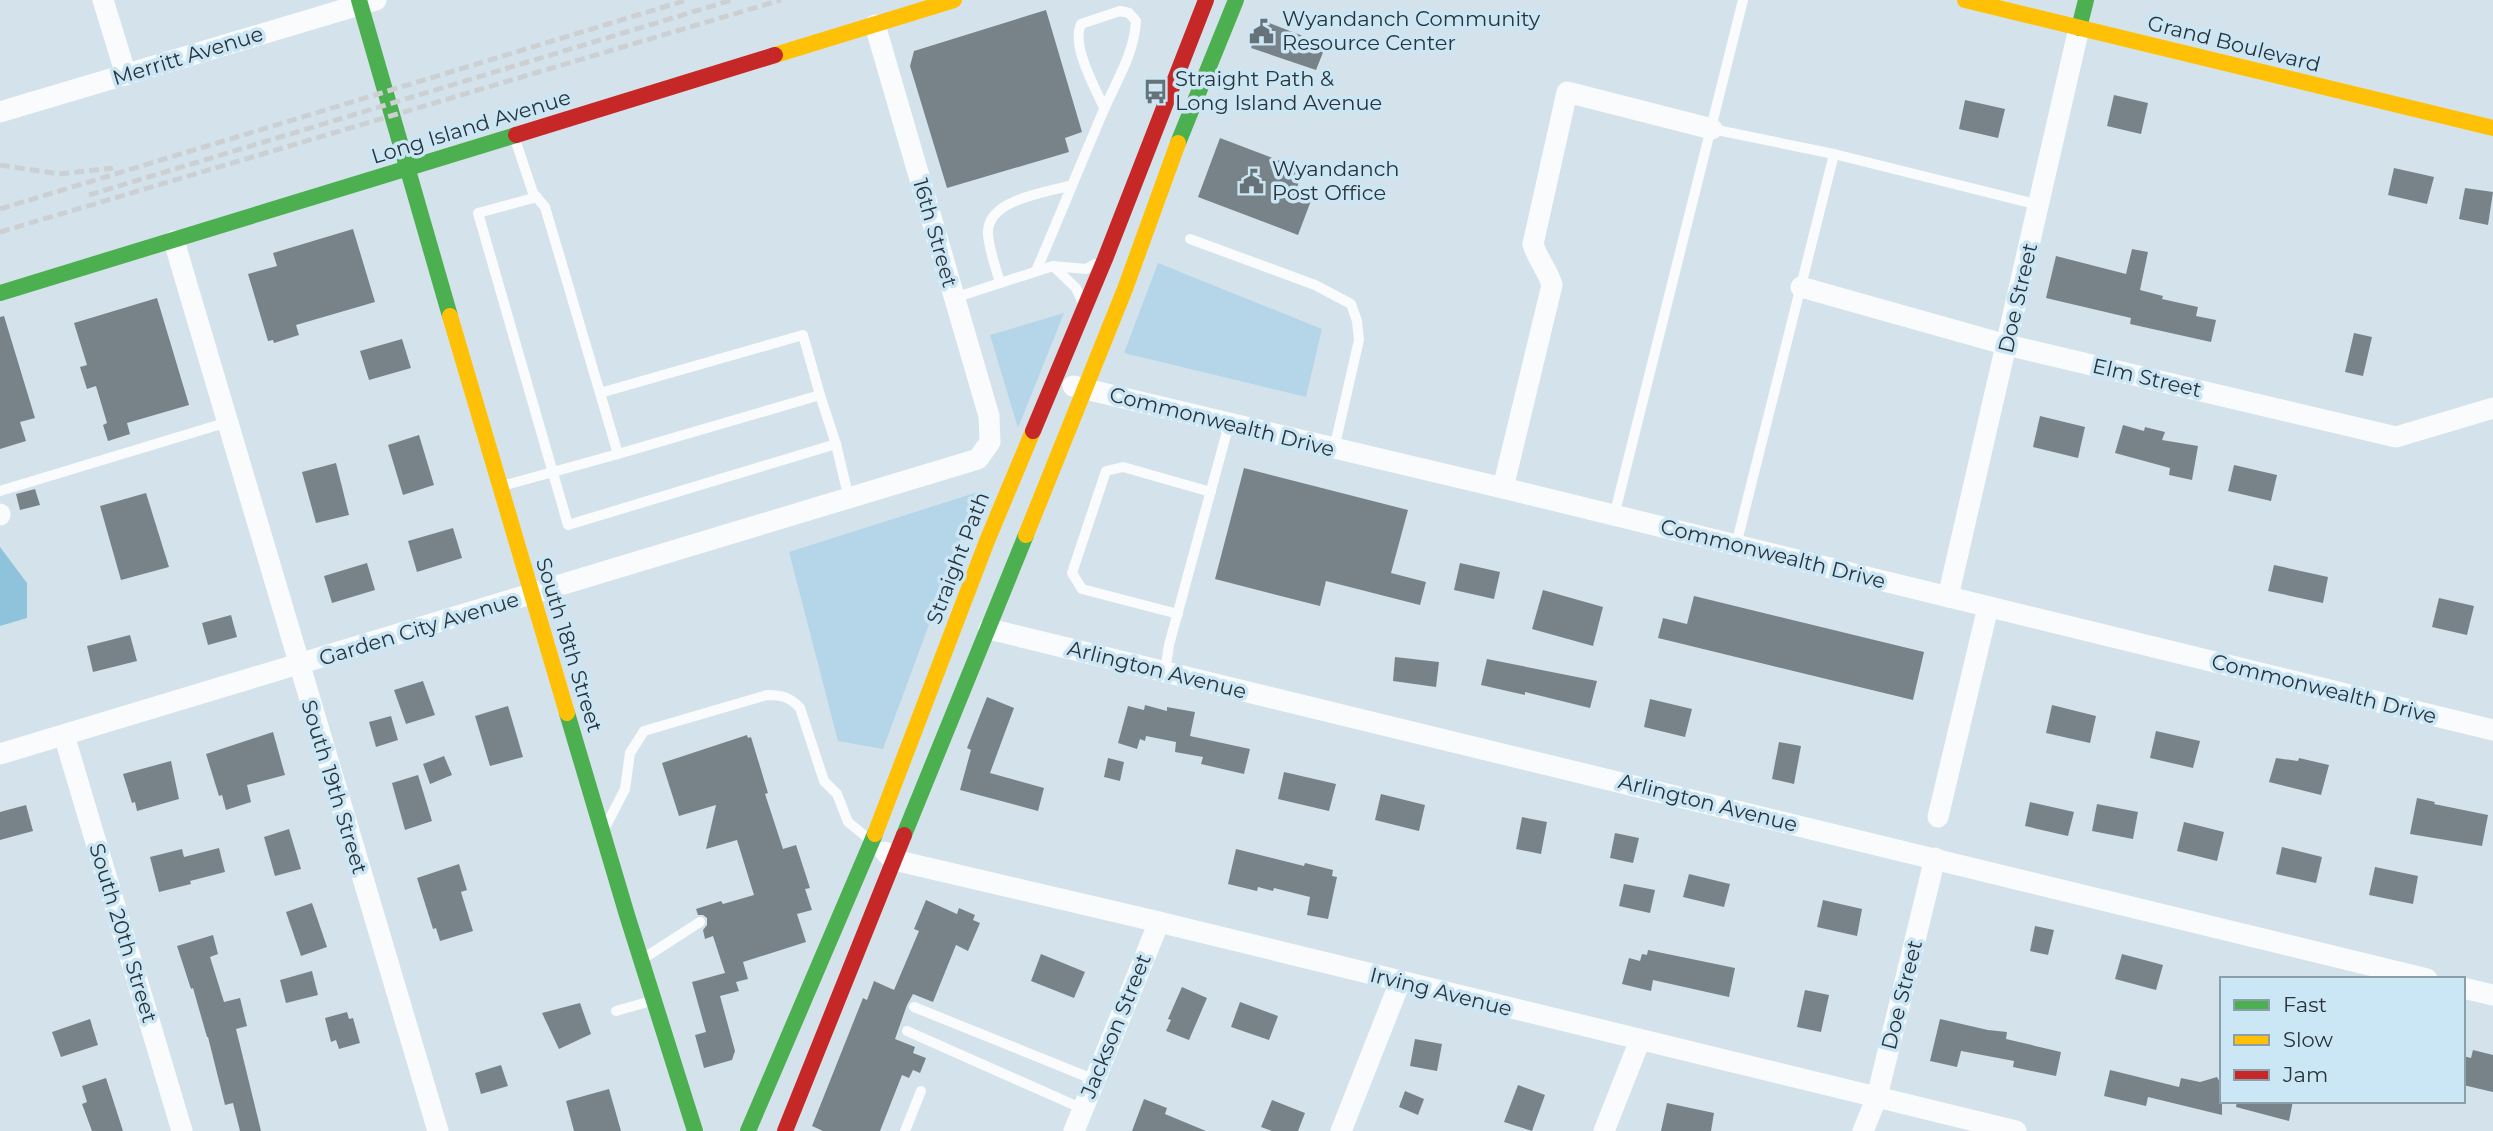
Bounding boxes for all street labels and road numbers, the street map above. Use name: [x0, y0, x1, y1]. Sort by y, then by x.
street label: Grand Boulevard: [2145, 10, 2323, 77]
street label: Merritt Avenue: [109, 21, 266, 90]
street label: Long Island Avenue: [368, 84, 574, 169]
street label: 16th Street: [908, 176, 963, 290]
street label: Doe Street: [1993, 240, 2042, 355]
street label: Elm Street: [2090, 353, 2204, 402]
street label: Commonwealth Drive: [1107, 381, 1337, 462]
street label: Straight Path: [921, 488, 994, 627]
street label: Commonwealth Drive: [1658, 513, 1888, 594]
street label: South 18th Street: [531, 555, 608, 735]
street label: Garden City Avenue: [316, 586, 522, 671]
street label: Arlington Avenue: [1065, 635, 1249, 704]
street label: Commonwealth Drive: [2209, 648, 2439, 729]
street label: South 19th Street: [296, 697, 373, 877]
street label: Arlington Avenue: [1616, 768, 1800, 837]
street label: South 20th Street: [84, 840, 163, 1026]
street label: Doe Street: [1876, 937, 1927, 1052]
street label: Jackson Street: [1075, 950, 1156, 1103]
street label: Irving Avenue: [1368, 962, 1515, 1021]

